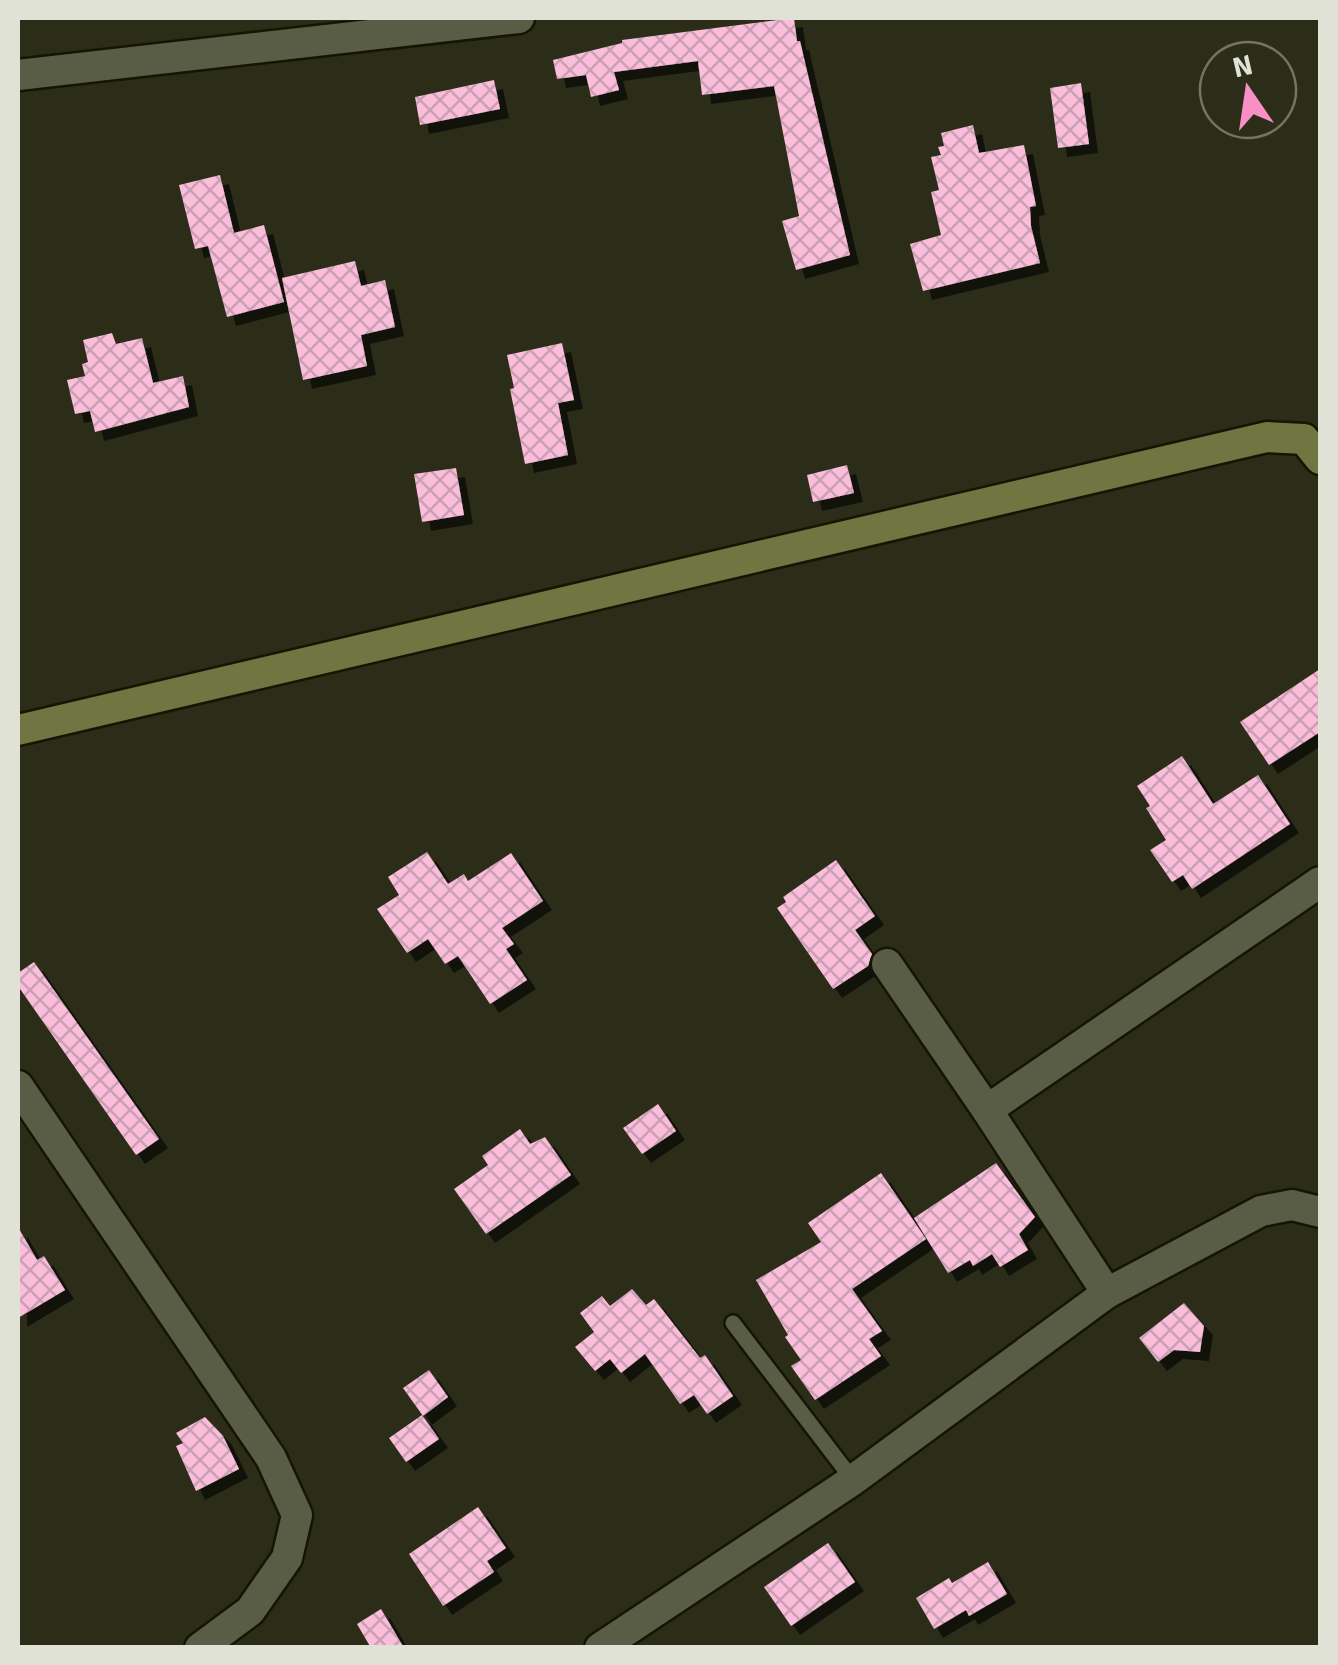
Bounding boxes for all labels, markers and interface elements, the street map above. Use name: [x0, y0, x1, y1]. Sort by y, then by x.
north arrow: [1198, 40, 1298, 140]
text: N: [1229, 48, 1256, 85]

